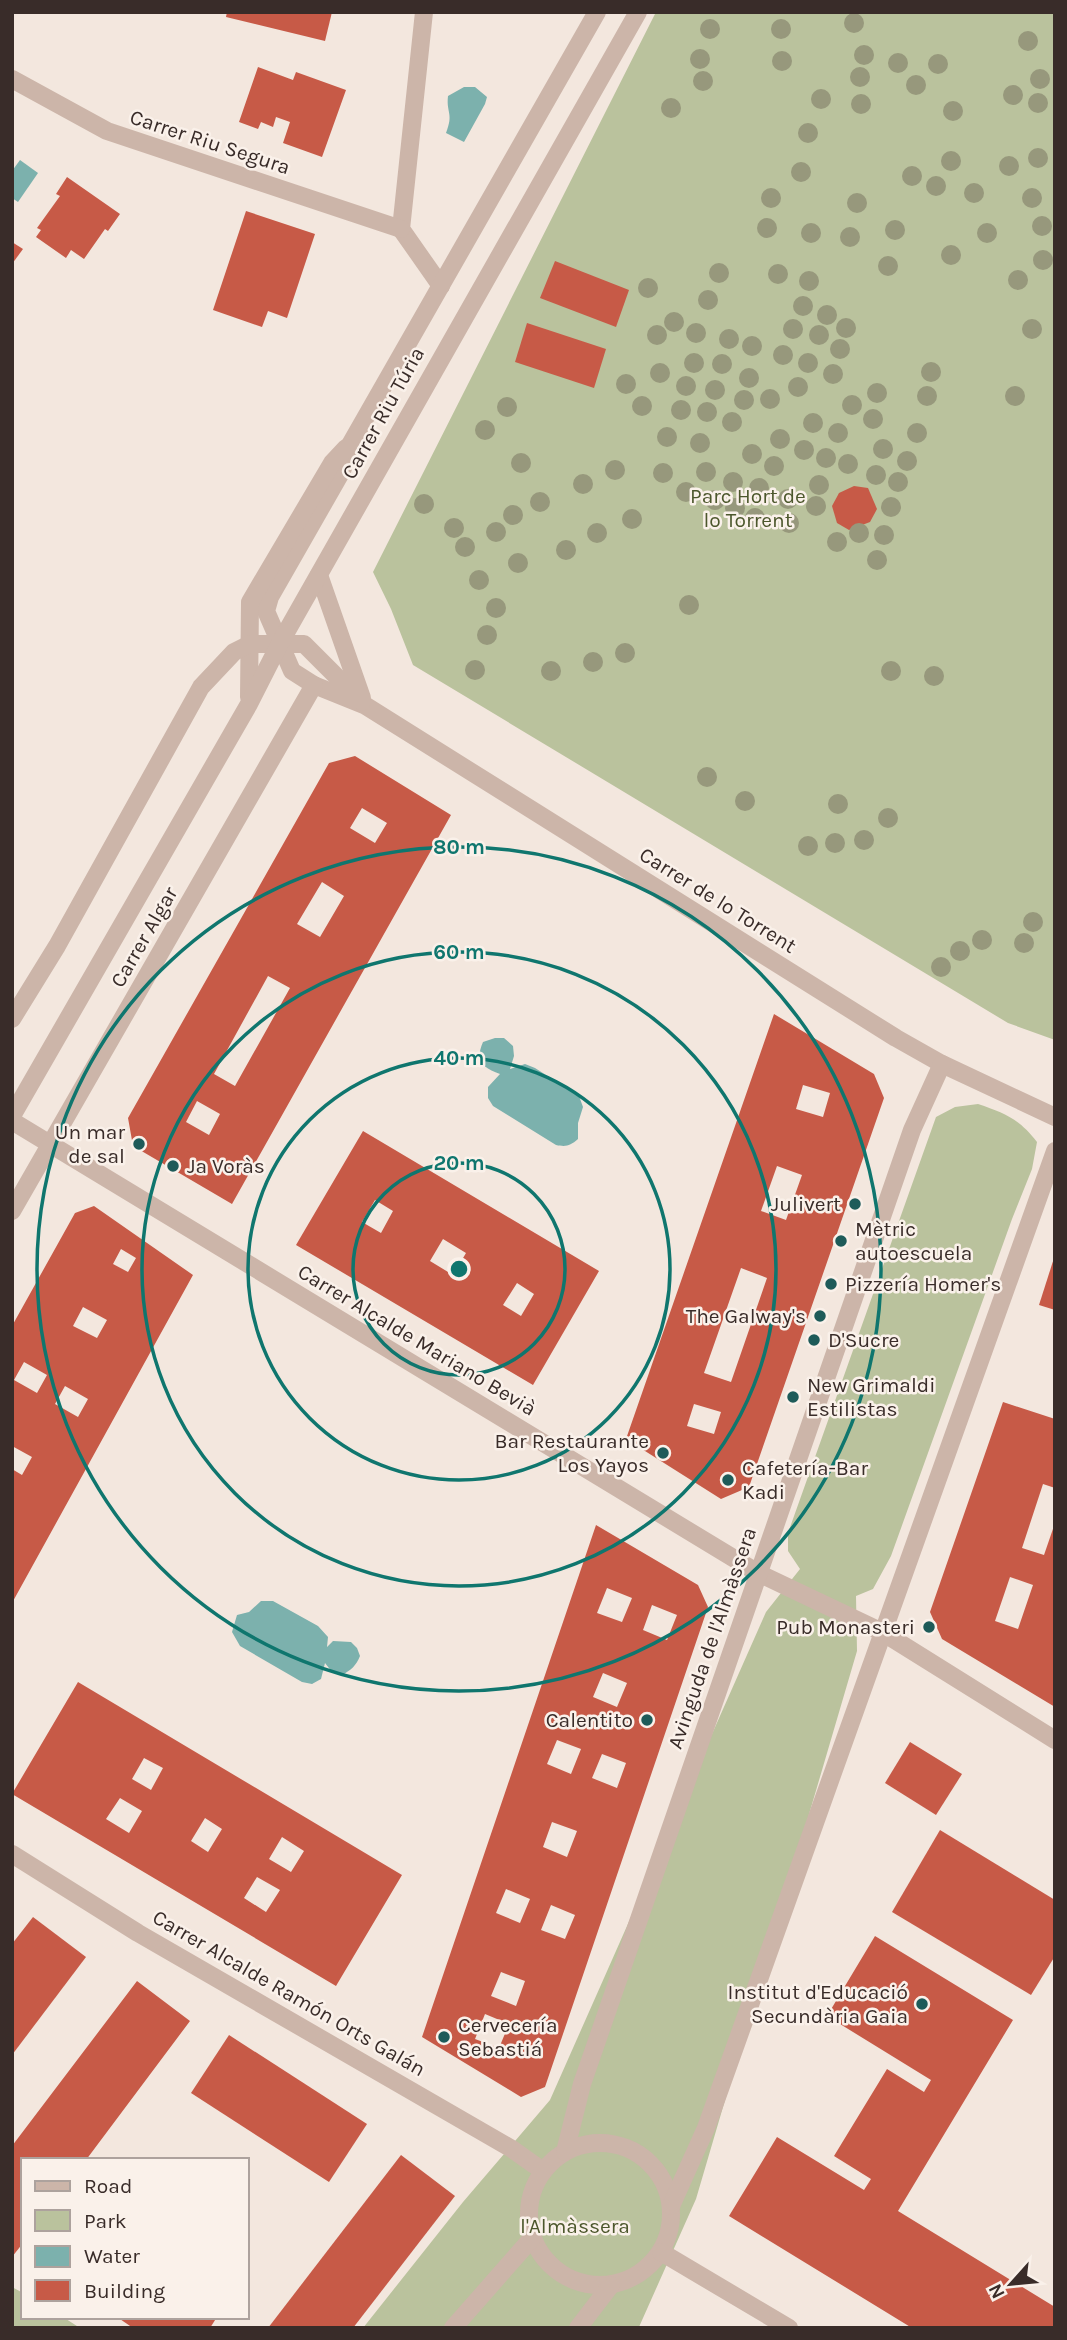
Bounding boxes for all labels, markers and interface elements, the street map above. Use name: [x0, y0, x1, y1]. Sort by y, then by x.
street label: Carrer Riu Segura: [127, 105, 293, 179]
street label: Carrer Riu Túria: [337, 343, 429, 483]
park label: Parc Hort de lo Torrent: [690, 484, 806, 532]
text: 80 m: [433, 835, 485, 859]
street label: Carrer de lo Torrent: [635, 842, 801, 958]
street label: Carrer Algar: [106, 882, 183, 991]
text: 60 m: [433, 940, 485, 964]
text: 40 m: [433, 1046, 485, 1070]
place label: Un mar de sal: [55, 1120, 125, 1168]
marker: Un mar de sal: [131, 1136, 147, 1152]
text: 20 m: [433, 1151, 485, 1175]
place label: Ja Voràs: [187, 1154, 265, 1178]
marker: Ja Voràs: [165, 1158, 181, 1174]
place label: Julivert: [771, 1192, 841, 1216]
marker: Julivert: [847, 1196, 863, 1212]
place label: Mètric autoescuela: [855, 1217, 972, 1265]
marker: Mètric autoescuela: [833, 1233, 849, 1249]
centre of rings: [447, 1257, 471, 1281]
street label: Carrer Alcalde Mariano Bevià: [294, 1259, 540, 1421]
place label: Pizzería Homer's: [845, 1272, 1001, 1296]
marker: Pizzería Homer's: [823, 1276, 839, 1292]
place label: The Galway's: [686, 1304, 806, 1328]
marker: The Galway's: [812, 1308, 828, 1324]
place label: D'Sucre: [828, 1328, 899, 1352]
marker: D'Sucre: [806, 1332, 822, 1348]
place label: New Grimaldi Estilistas: [807, 1373, 936, 1421]
marker: New Grimaldi Estilistas: [785, 1389, 801, 1405]
place label: Bar Restaurante Los Yayos: [494, 1429, 649, 1477]
marker: Bar Restaurante Los Yayos: [655, 1445, 671, 1461]
place label: Cafetería-Bar Kadi: [742, 1456, 868, 1504]
marker: Cafetería-Bar Kadi: [720, 1472, 736, 1488]
street label: Avinguda de l'Almàssera: [663, 1524, 761, 1752]
place label: Pub Monasteri: [776, 1615, 915, 1639]
marker: Pub Monasteri: [921, 1619, 937, 1635]
place label: Calentito: [546, 1708, 633, 1732]
marker: Calentito: [639, 1712, 655, 1728]
street label: Carrer Alcalde Ramón Orts Galán: [148, 1905, 430, 2081]
place label: Institut d'Educació Secundària Gaia: [728, 1980, 908, 2028]
marker: Institut d'Educació Secundària Gaia: [914, 1996, 930, 2012]
place label: Cervecería Sebastiá: [458, 2013, 558, 2061]
marker: Cervecería Sebastiá: [436, 2029, 452, 2045]
legend: [21, 2158, 248, 2319]
text: Road: [84, 2174, 132, 2198]
text: Park: [84, 2209, 127, 2233]
park label: l'Almàssera: [520, 2214, 630, 2238]
text: Water: [84, 2244, 140, 2268]
north arrow: [976, 2249, 1046, 2319]
text: Building: [84, 2279, 165, 2303]
text: N: [984, 2280, 1010, 2302]

